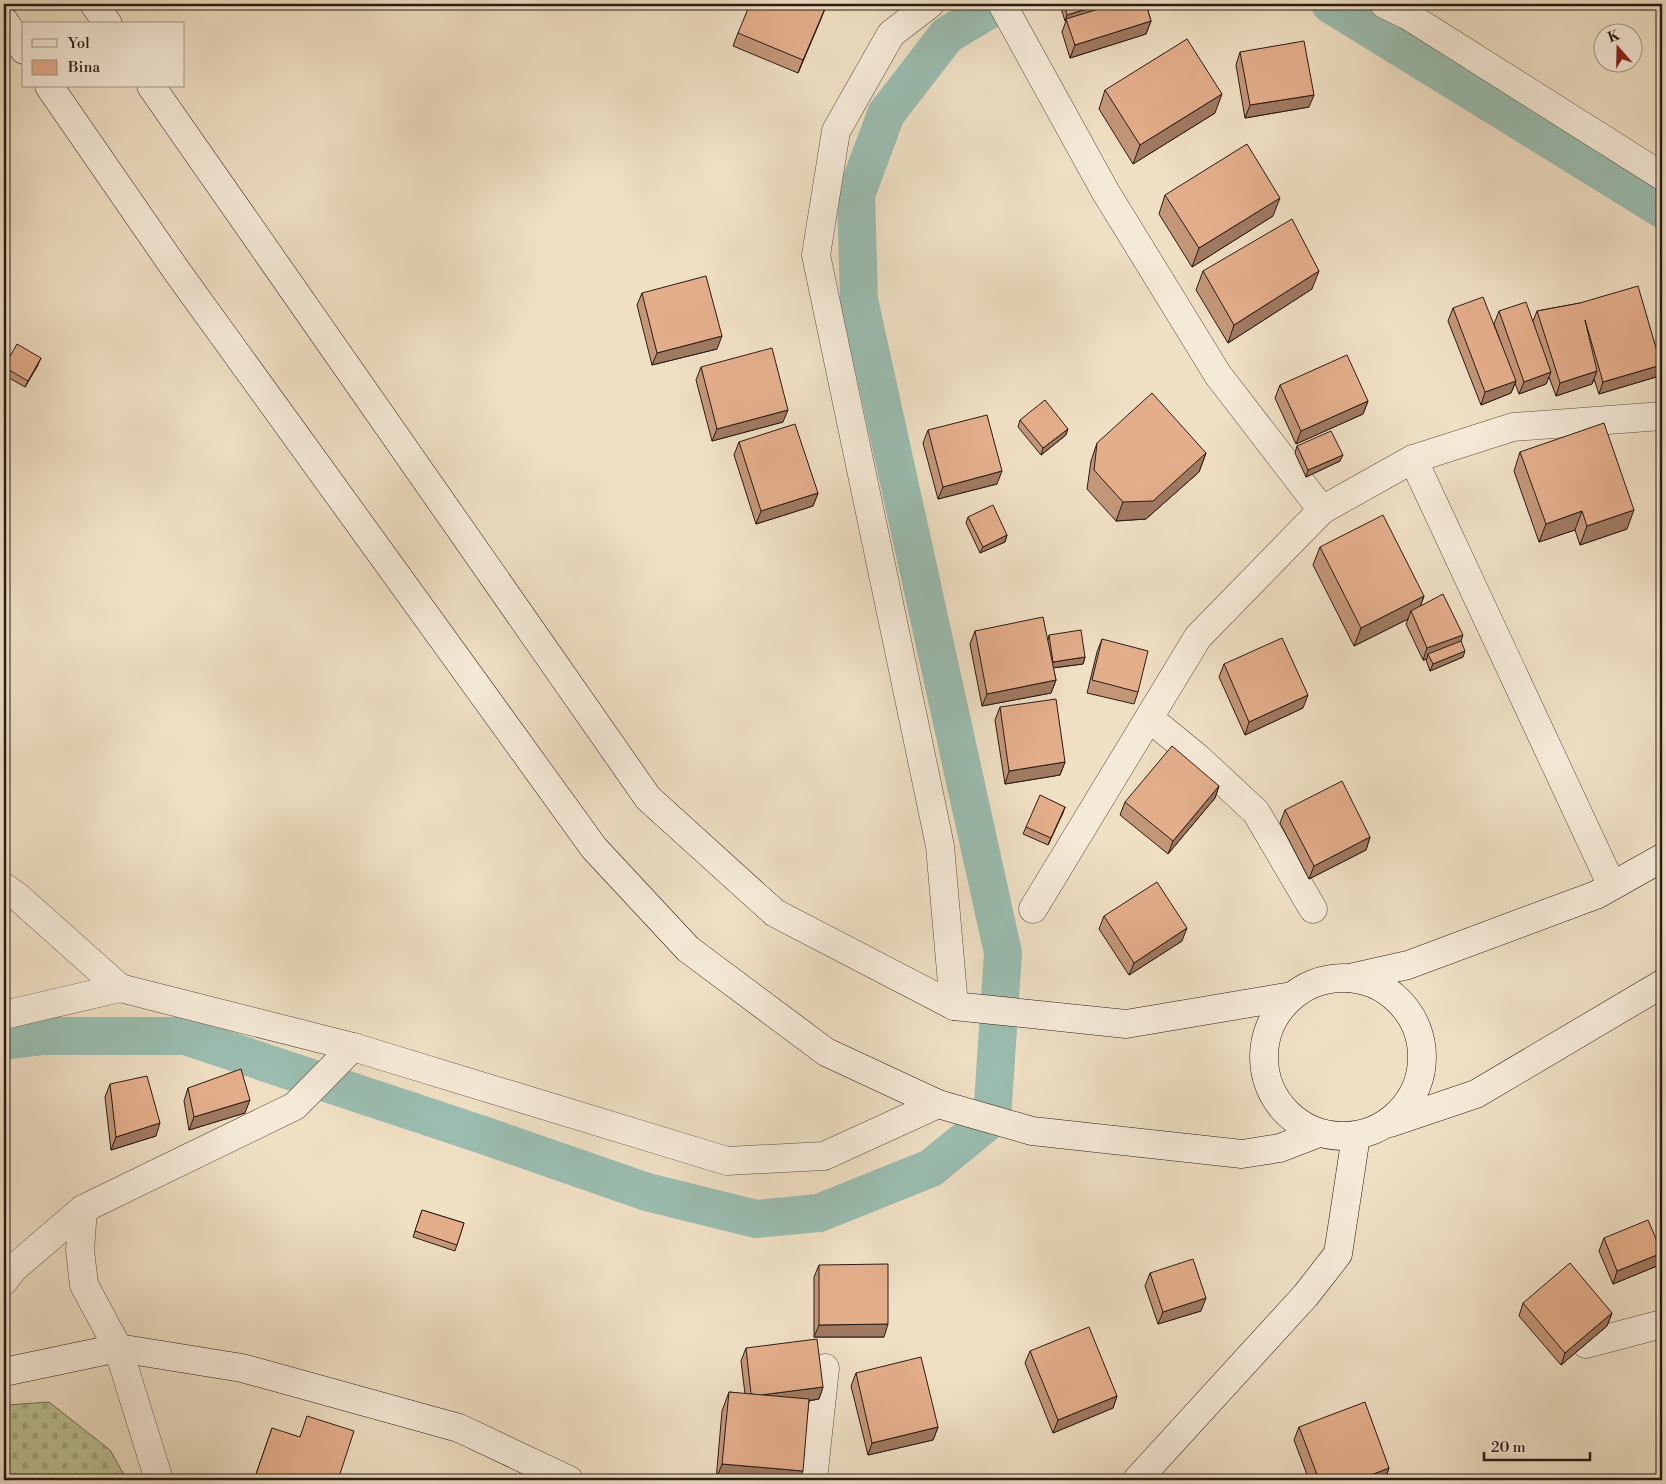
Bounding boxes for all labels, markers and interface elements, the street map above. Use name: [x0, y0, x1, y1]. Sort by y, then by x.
legend: [22, 22, 185, 88]
north arrow: [1594, 22, 1644, 72]
text: K: [1605, 26, 1623, 47]
text: Yol: [67, 34, 90, 53]
text: Bina: [67, 58, 100, 77]
scale bar: [1484, 1429, 1590, 1461]
text: 20 m: [1491, 1438, 1526, 1457]

